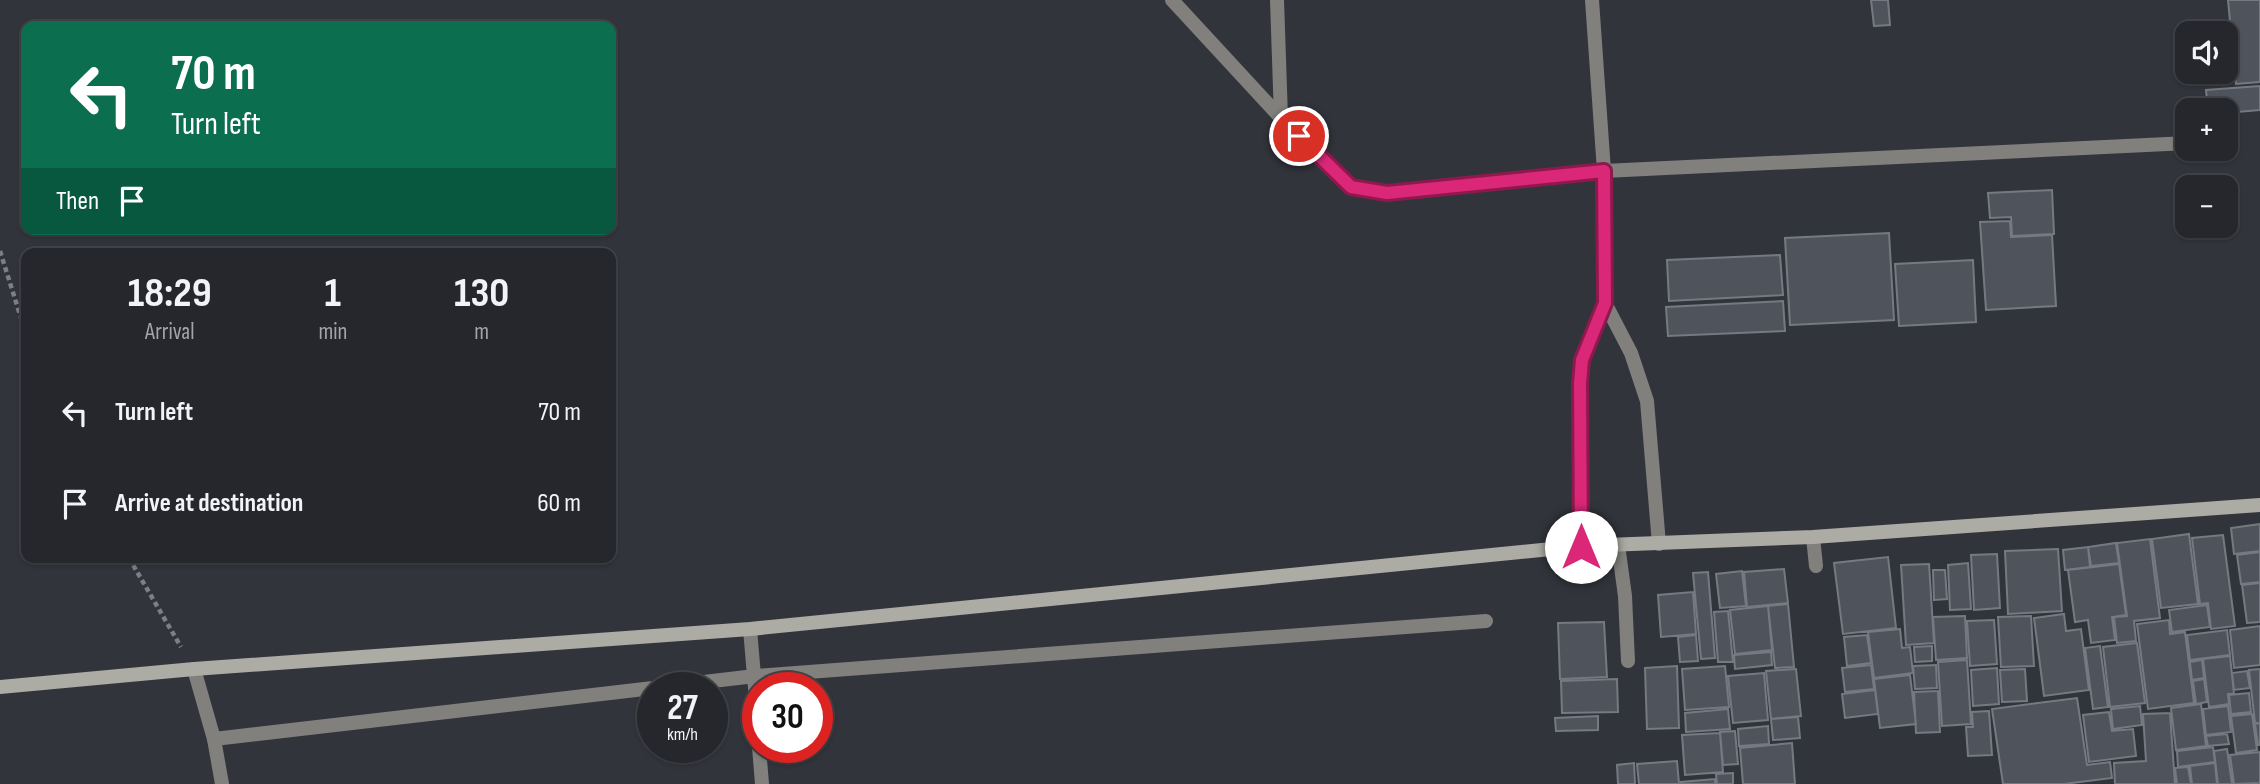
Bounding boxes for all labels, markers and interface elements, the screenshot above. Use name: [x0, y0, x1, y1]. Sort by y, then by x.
map controls: [2175, 21, 2238, 238]
button: sound: [2175, 21, 2238, 84]
text: 70 m: [171, 45, 256, 104]
icon: left: [56, 49, 147, 140]
button: +: [2175, 98, 2238, 161]
text: Turn left: [171, 105, 261, 144]
pin: [1269, 106, 1329, 166]
icon: arrive: [1280, 117, 1318, 155]
button: −: [2175, 175, 2238, 238]
icon: arrive: [113, 182, 151, 220]
text: Then: [56, 186, 99, 217]
text: 18:29: [128, 268, 212, 319]
text: 1: [325, 268, 341, 319]
text: 130: [454, 268, 509, 319]
text: Arrival: [145, 318, 194, 346]
text: min: [318, 318, 347, 346]
text: m: [474, 318, 489, 346]
icon: left: [56, 394, 94, 432]
text: Turn left: [115, 397, 193, 428]
text: 70 m: [538, 397, 581, 428]
icon: arrive: [56, 485, 94, 523]
text: Arrive at destination: [115, 488, 303, 519]
text: 60 m: [537, 488, 581, 519]
position arrow: [1544, 510, 1618, 584]
speed limit sign: 30: [742, 672, 833, 763]
text: 27: [667, 687, 698, 730]
text: km/h: [667, 724, 698, 745]

